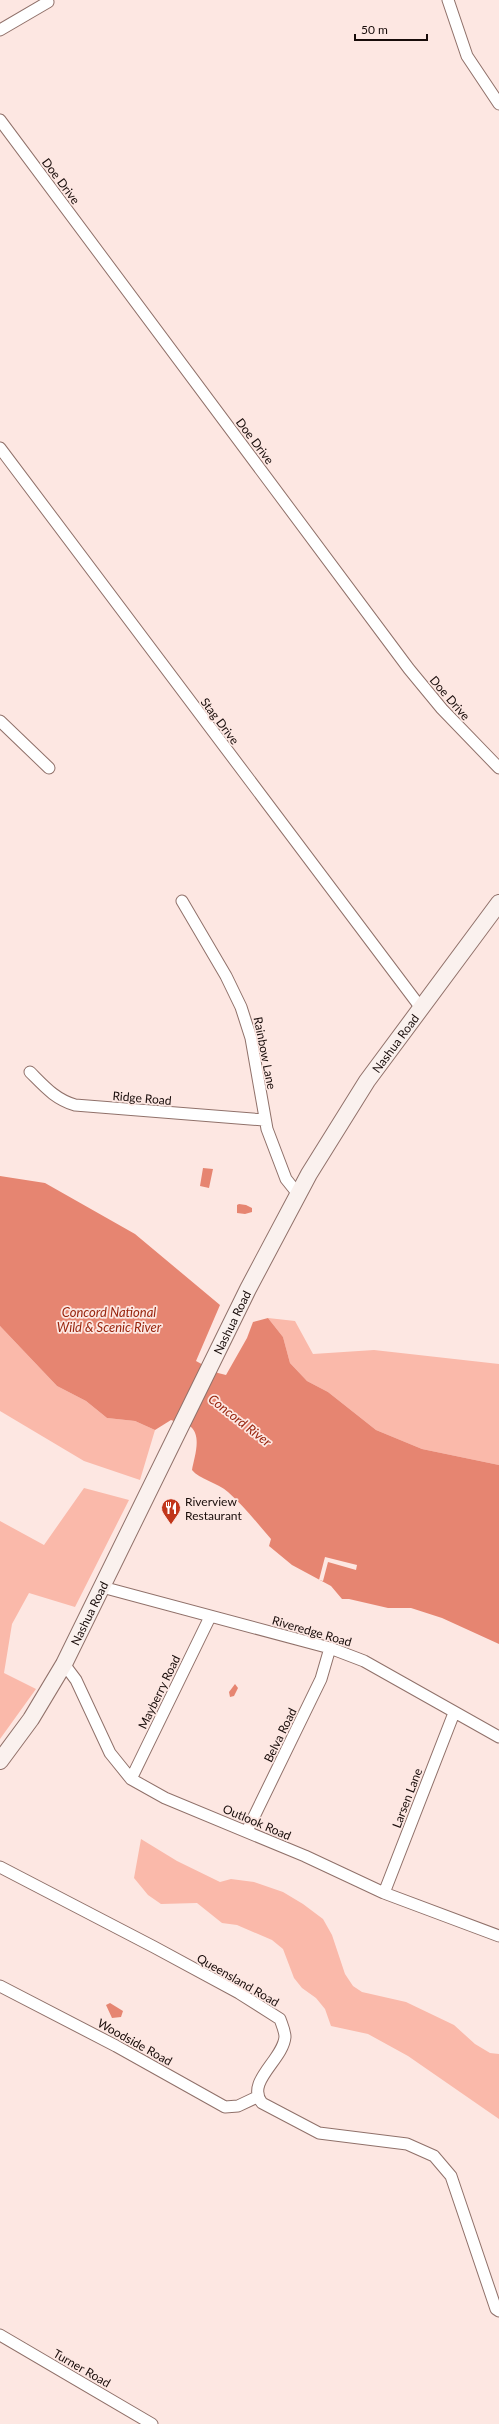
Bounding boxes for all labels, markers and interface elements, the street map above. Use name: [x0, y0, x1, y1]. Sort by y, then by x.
scale bar: [355, 16, 427, 42]
text: 50 m: [361, 22, 388, 37]
street label: Doe Drive: [39, 155, 83, 207]
street label: Doe Drive: [233, 415, 277, 467]
street label: Doe Drive: [427, 673, 473, 723]
street label: Stag Drive: [198, 695, 242, 747]
street label: Nashua Road: [368, 1011, 422, 1075]
street label: Rainbow Lane: [251, 1015, 279, 1091]
street label: Ridge Road: [112, 1088, 172, 1108]
street label: Nashua Road: [210, 1288, 254, 1357]
water label: Concord National Wild & Scenic River: [57, 1304, 162, 1335]
water label: Concord River: [205, 1390, 275, 1450]
place label: Riverview Restaurant: [185, 1494, 242, 1523]
restaurant icon: Riverview Restaurant: [160, 1497, 182, 1525]
street label: Nashua Road: [67, 1579, 111, 1648]
street label: Riveredge Road: [271, 1612, 353, 1650]
street label: Mayberry Road: [135, 1653, 183, 1731]
street label: Belva Road: [260, 1705, 300, 1765]
street label: Larsen Lane: [389, 1766, 425, 1830]
street label: Outlook Road: [221, 1801, 293, 1843]
street label: Queensland Road: [194, 1950, 282, 2010]
street label: Woodside Road: [95, 2015, 175, 2069]
street label: Turner Road: [51, 2346, 113, 2390]

